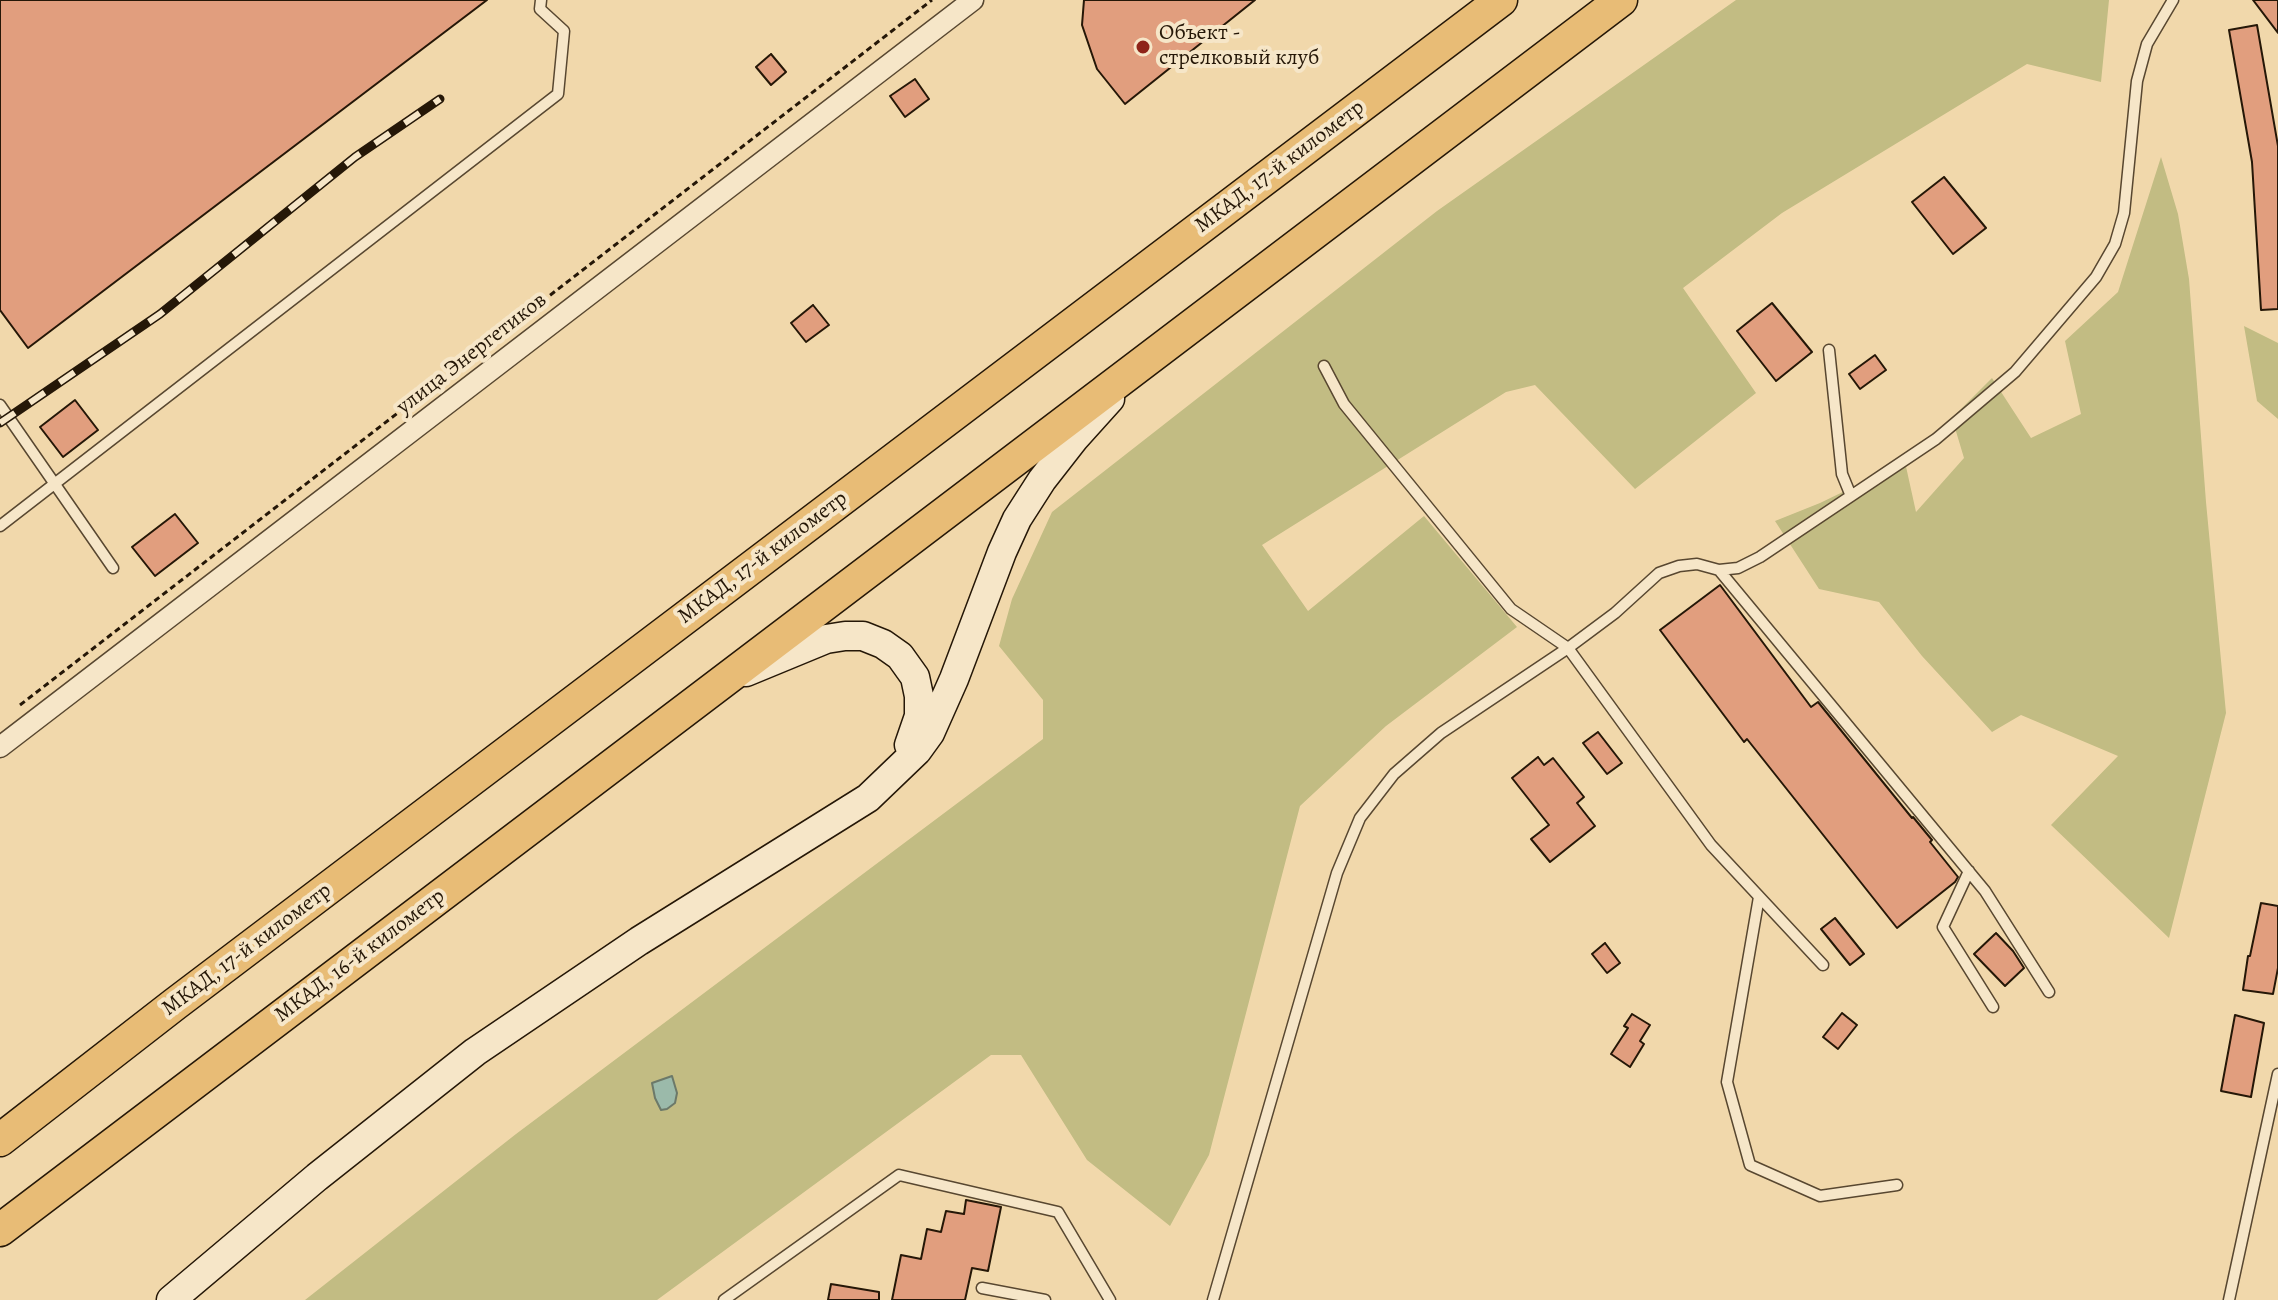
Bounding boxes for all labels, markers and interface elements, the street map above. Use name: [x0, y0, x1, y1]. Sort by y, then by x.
place label: Объект - стрелковый клуб: [1159, 21, 1319, 72]
marker: Объект - стрелковый клуб: [1134, 38, 1152, 56]
street label: МКАД, 17-й километр: [1190, 95, 1370, 239]
street label: улица Энергетиков: [392, 287, 552, 421]
street label: МКАД, 17-й километр: [673, 486, 853, 630]
street label: МКАД, 17-й километр: [157, 878, 337, 1022]
street label: МКАД, 16-й километр: [270, 883, 450, 1029]

